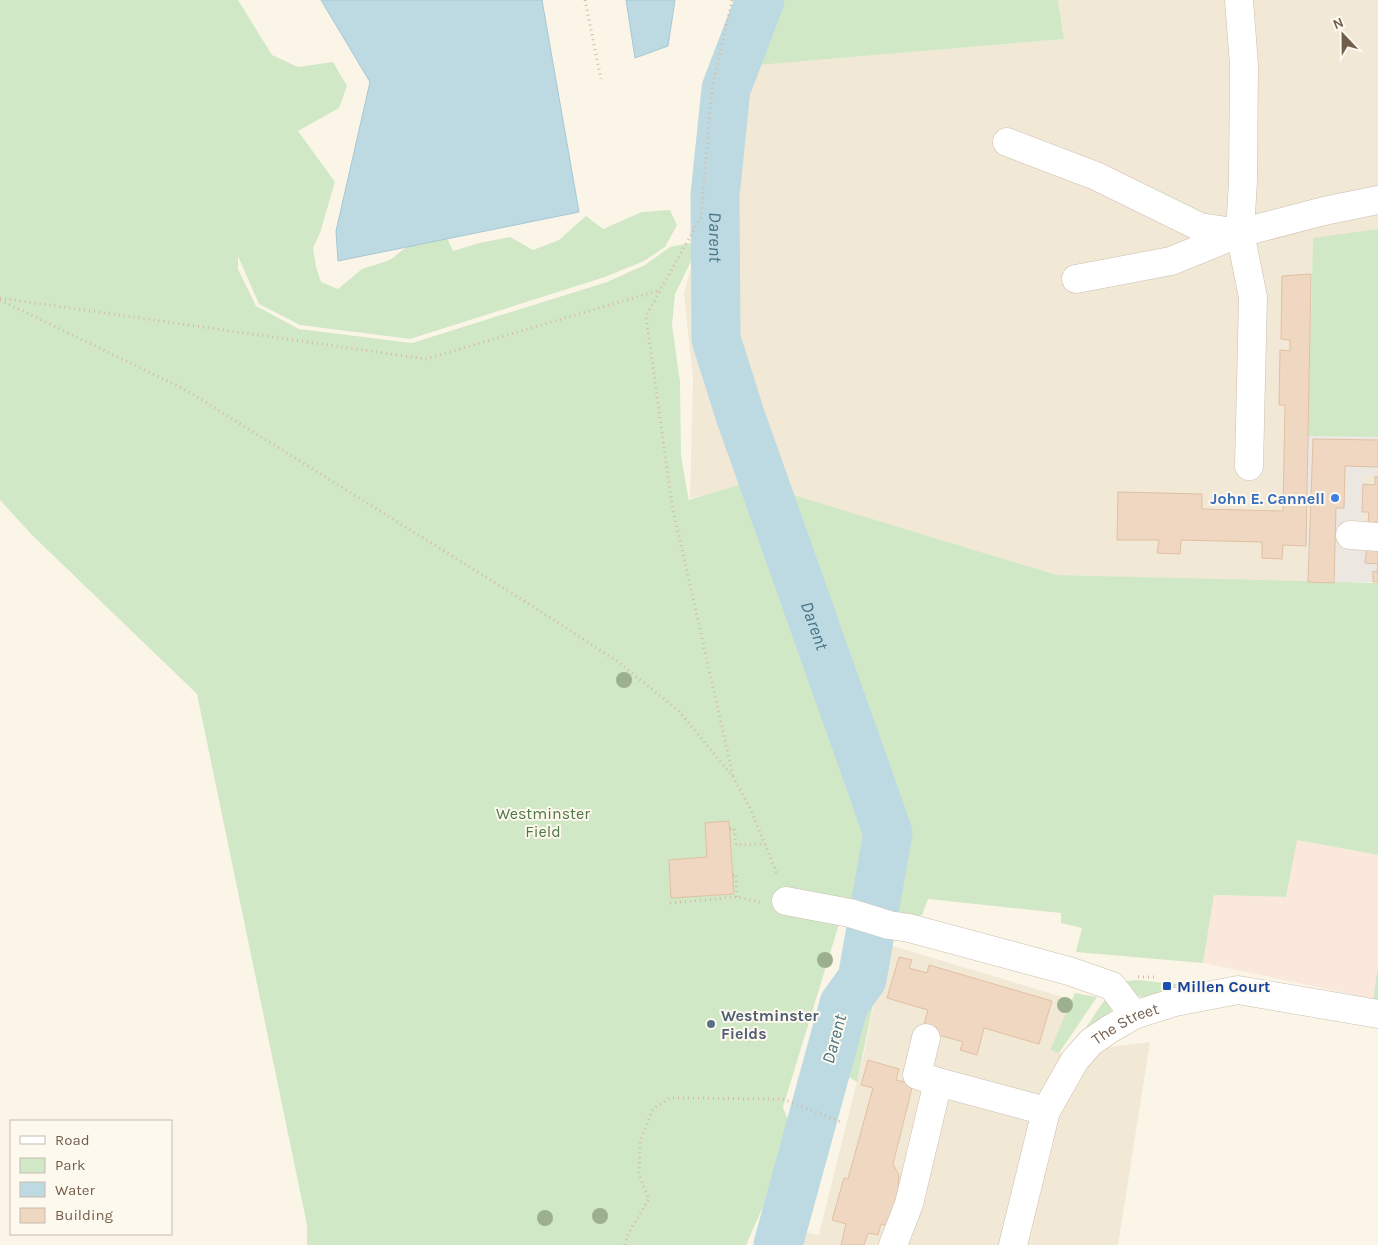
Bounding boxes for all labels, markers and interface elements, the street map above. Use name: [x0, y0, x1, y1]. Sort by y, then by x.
north arrow: [1318, 10, 1368, 60]
text: N: [1330, 14, 1346, 33]
water label: Darent: [704, 212, 726, 263]
place label: John E. Cannell: [1210, 489, 1325, 508]
marker: John E. Cannell: [1329, 492, 1341, 504]
water label: Darent: [796, 598, 834, 654]
park label: Westminster Field: [496, 804, 590, 841]
place label: Millen Court: [1177, 977, 1270, 996]
marker: Millen Court: [1161, 980, 1173, 992]
street label: The Street: [1088, 999, 1161, 1049]
place label: Westminster Fields: [721, 1006, 819, 1043]
water label: Darent: [817, 1011, 851, 1066]
marker: Westminster Fields: [705, 1018, 717, 1030]
legend: [10, 1120, 172, 1235]
text: Road: [55, 1131, 90, 1149]
text: Park: [55, 1156, 85, 1174]
text: Water: [55, 1181, 96, 1199]
text: Building: [55, 1206, 113, 1224]

